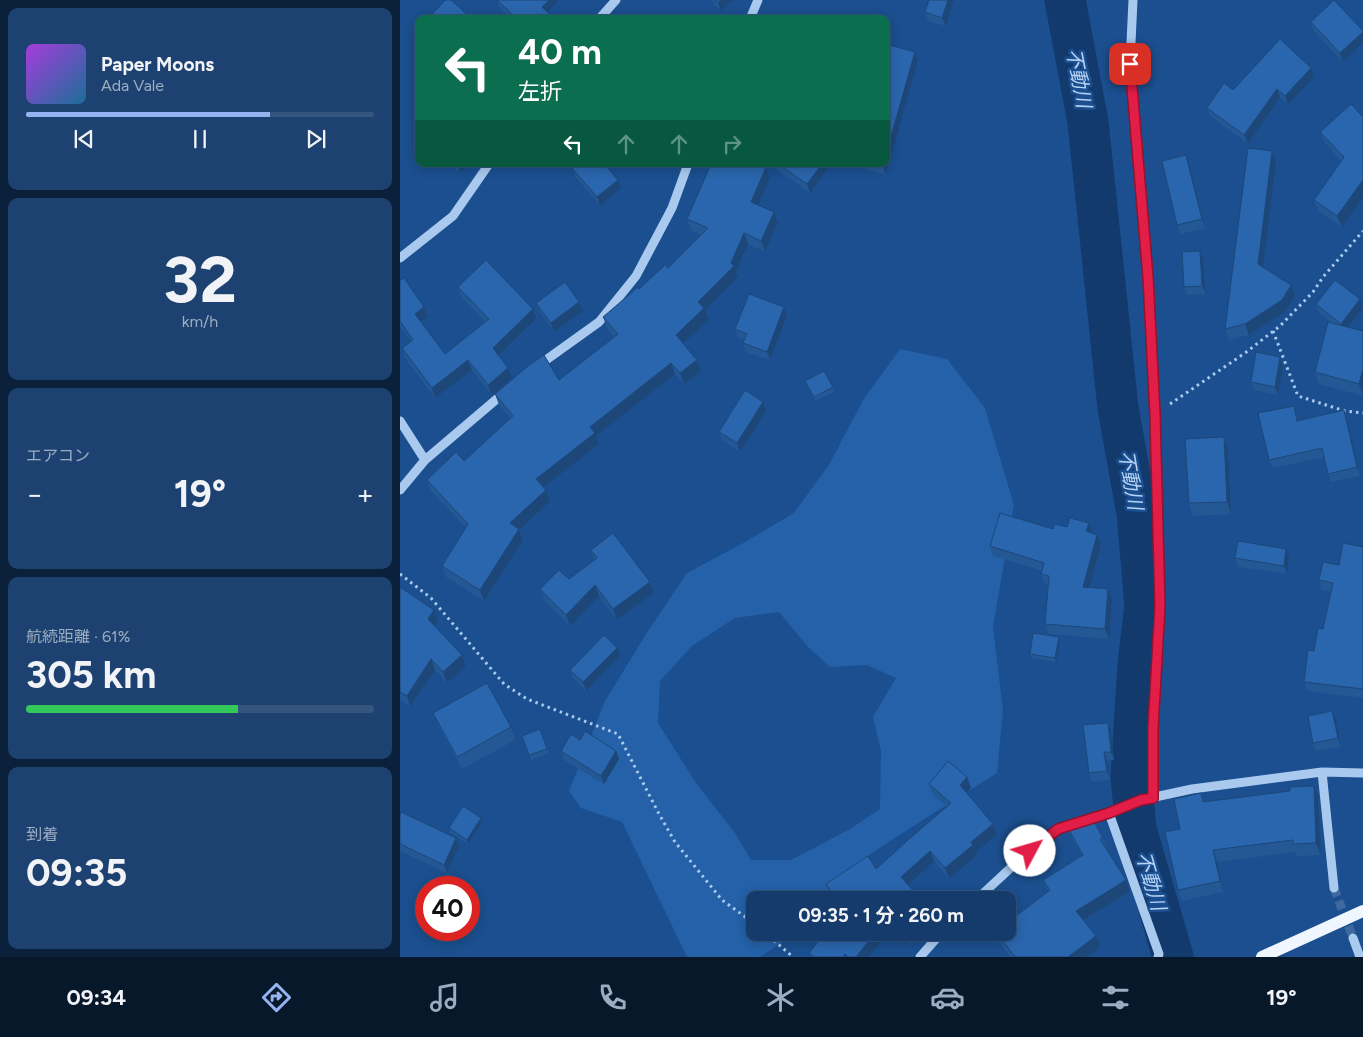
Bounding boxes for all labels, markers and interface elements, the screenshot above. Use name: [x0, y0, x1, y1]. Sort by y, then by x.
text: 40 m: [518, 31, 602, 73]
icon: left: [435, 35, 500, 100]
pin: [1109, 43, 1151, 85]
water label: 不動川: [1061, 46, 1097, 112]
icon: arrive: [1116, 50, 1144, 78]
text: Paper Moons: [101, 53, 214, 76]
text: Ada Vale: [101, 76, 164, 95]
text: 左折: [518, 78, 562, 105]
icon: previous: [70, 125, 98, 153]
icon: pause: [186, 125, 214, 153]
icon: next: [302, 125, 330, 153]
icon: left: [559, 130, 587, 158]
icon: ahead: [612, 130, 640, 158]
icon: ahead: [665, 130, 693, 158]
icon: right: [718, 130, 746, 158]
text: 32: [163, 240, 237, 318]
text: km/h: [182, 312, 218, 331]
text: エアコン: [26, 446, 90, 465]
water label: 不動川: [1114, 448, 1148, 514]
text: 19°: [174, 471, 226, 517]
text: −: [26, 477, 43, 511]
text: +: [357, 477, 374, 511]
text: 航続距離 · 61%: [26, 627, 130, 646]
text: 305 km: [26, 652, 156, 698]
position arrow: [1003, 824, 1055, 876]
text: 到着: [26, 825, 58, 844]
water label: 不動川: [1131, 849, 1171, 915]
text: 09:35: [26, 850, 127, 896]
speed limit sign: 40: [415, 876, 480, 941]
text: 09:35 · 1 分 · 260 m: [798, 904, 964, 927]
icon: directions: [259, 980, 294, 1015]
icon: music: [427, 980, 462, 1015]
icon: phone: [595, 980, 630, 1015]
icon: climate: [763, 980, 798, 1015]
icon: car: [930, 980, 965, 1015]
icon: filters: [1098, 980, 1133, 1015]
text: 09:34: [66, 984, 126, 1011]
text: 19°: [1266, 984, 1297, 1011]

